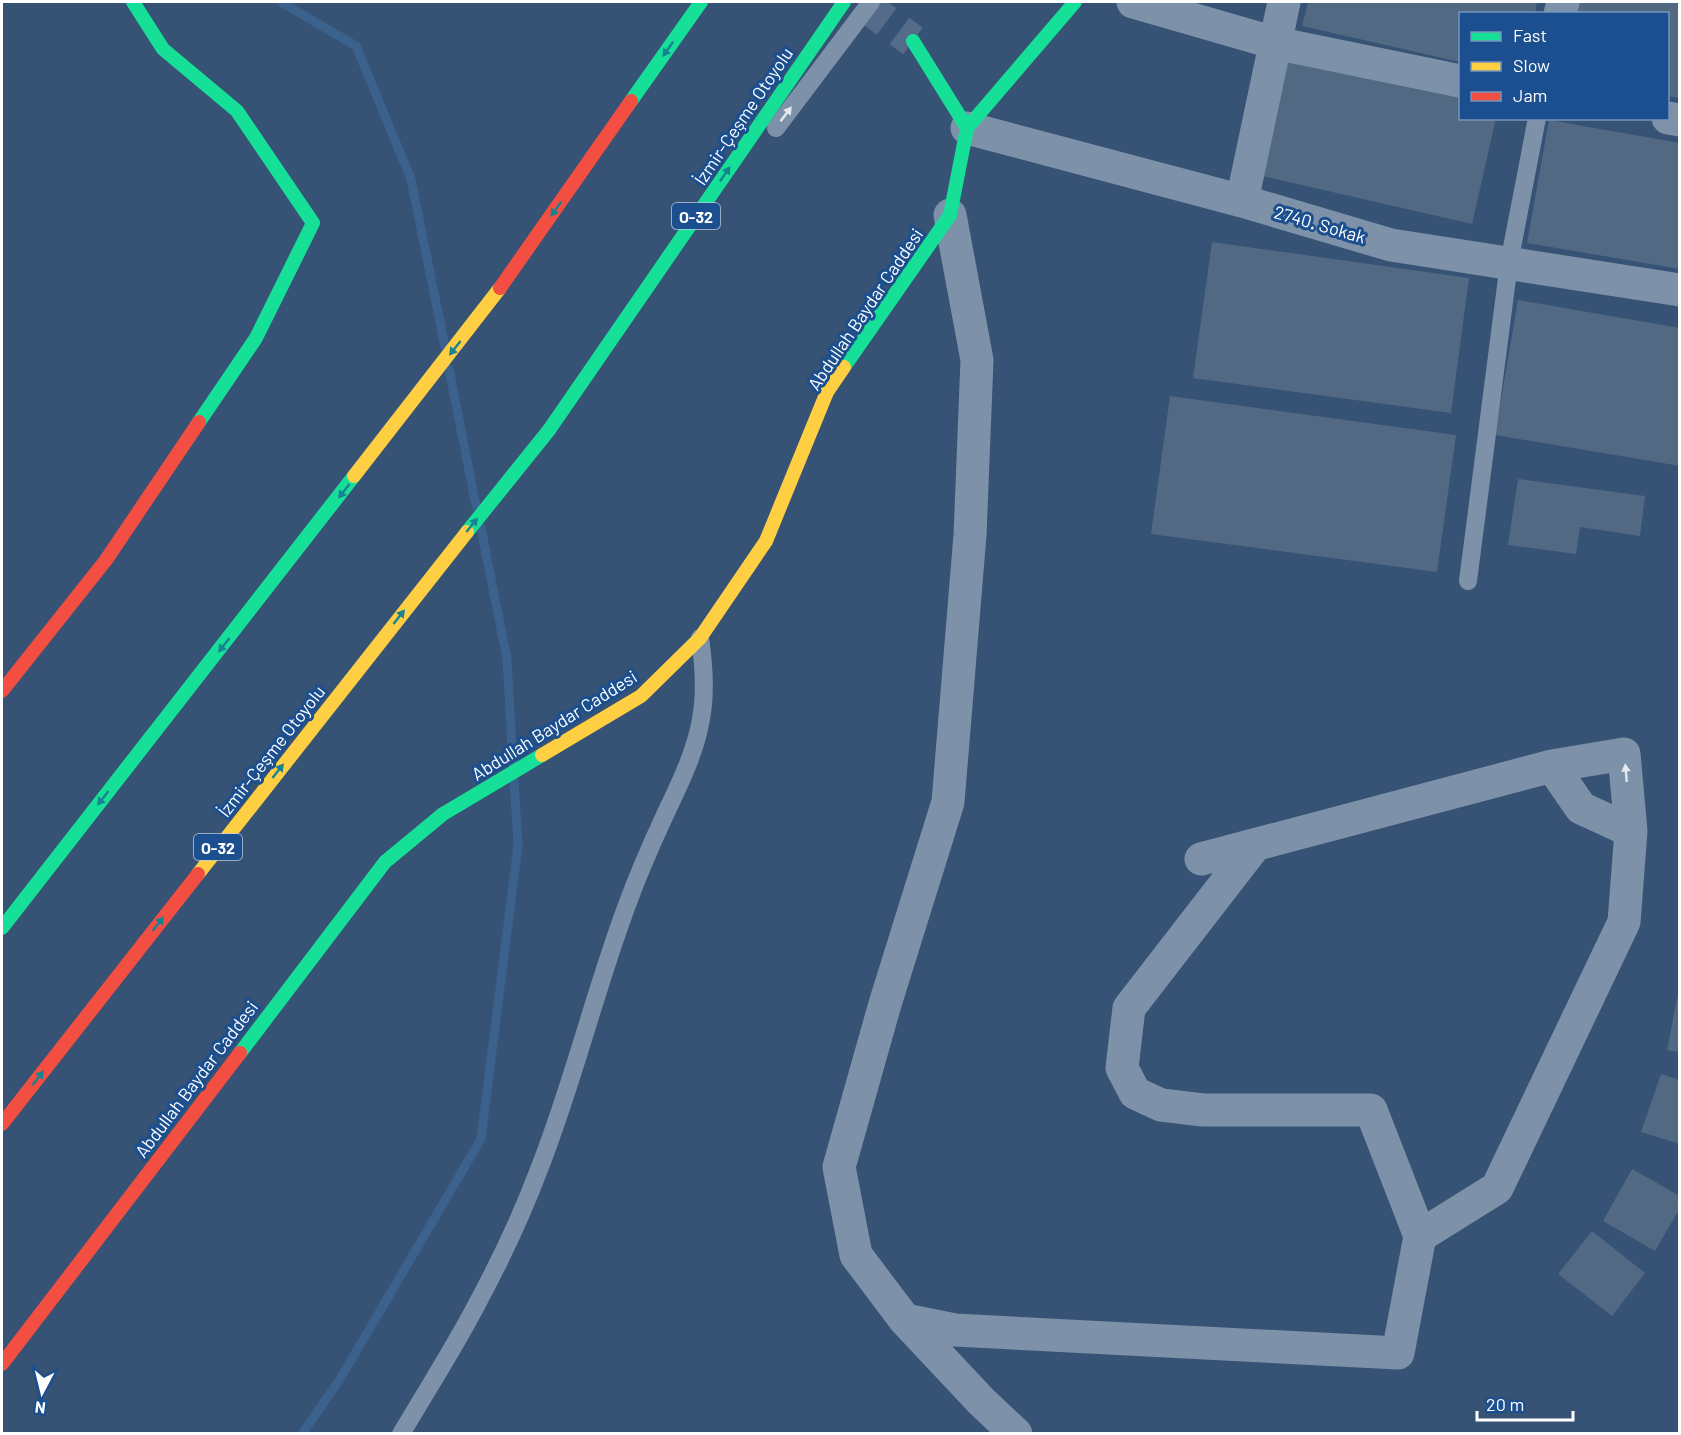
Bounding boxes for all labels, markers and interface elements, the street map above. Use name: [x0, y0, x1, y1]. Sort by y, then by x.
legend: [1459, 12, 1669, 120]
text: Fast: [1513, 24, 1547, 46]
one-way arrow: [662, 41, 674, 57]
street label: İzmir-Çeşme Otoyolu: [689, 43, 797, 189]
text: Slow: [1513, 54, 1550, 76]
text: Jam: [1513, 84, 1547, 106]
one-way arrow: [780, 107, 792, 122]
one-way arrow: [719, 166, 731, 182]
street label: 2740. Sokak: [1272, 200, 1368, 248]
one-way arrow: [551, 201, 562, 217]
road number: O-32: [672, 203, 720, 229]
street label: Abdullah Baydar Caddesi: [803, 224, 927, 394]
one-way arrow: [450, 340, 462, 355]
one-way arrow: [338, 484, 350, 499]
one-way arrow: [465, 518, 477, 533]
one-way arrow: [392, 610, 404, 625]
one-way arrow: [218, 637, 230, 652]
street label: Abdullah Baydar Caddesi: [467, 665, 641, 785]
street label: İzmir-Çeşme Otoyolu: [213, 681, 329, 821]
one-way arrow: [272, 763, 285, 779]
one-way arrow: [1621, 763, 1631, 782]
one-way arrow: [97, 790, 110, 806]
road number: O-32: [194, 834, 242, 860]
one-way arrow: [151, 917, 163, 932]
street label: Abdullah Baydar Caddesi: [130, 996, 262, 1162]
one-way arrow: [31, 1070, 44, 1086]
north arrow: [12, 1363, 72, 1423]
scale bar: [1477, 1384, 1573, 1422]
text: 20 m: [1486, 1393, 1524, 1415]
text: N: [34, 1398, 47, 1418]

